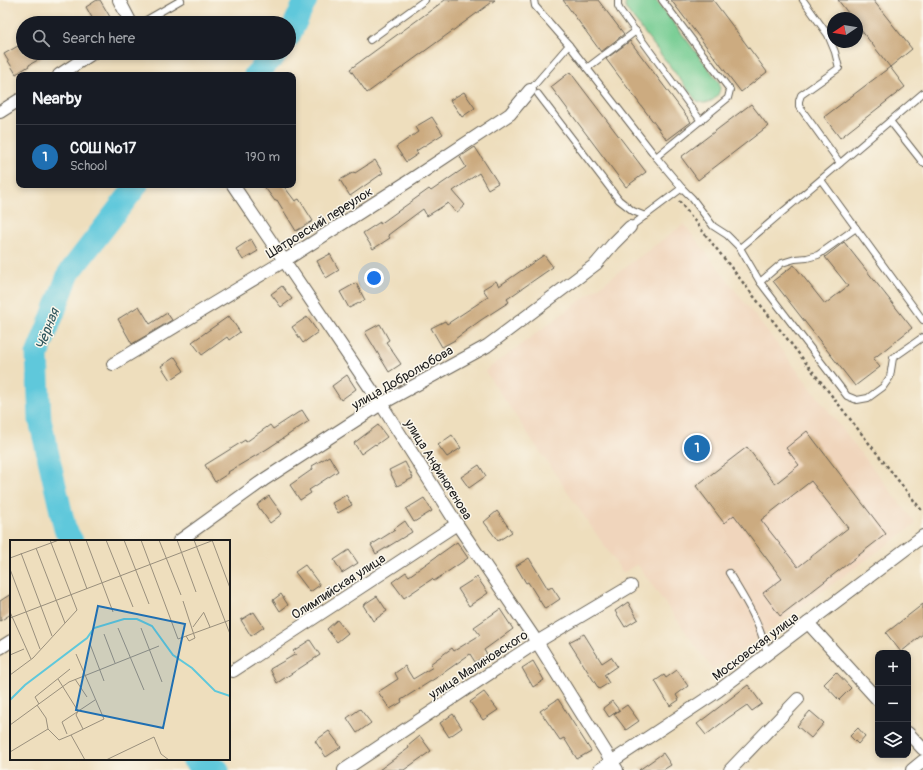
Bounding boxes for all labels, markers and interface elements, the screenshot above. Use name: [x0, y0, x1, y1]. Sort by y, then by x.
north arrow: [827, 12, 863, 48]
search box: [16, 16, 296, 60]
icon: search: [30, 27, 52, 49]
text: Search here: [62, 29, 135, 48]
text: Nearby: [32, 88, 81, 109]
text: СОШ №17: [70, 139, 136, 158]
text: 1: [42, 149, 48, 165]
text: 190 m: [245, 149, 280, 165]
text: School: [70, 158, 107, 174]
street label: Шатровский переулок: [263, 183, 376, 262]
your location: [364, 268, 384, 288]
water label: Чёрная: [32, 305, 64, 352]
street label: улица Добролюбова: [348, 342, 456, 414]
street label: улица Анфиногенова: [400, 416, 475, 523]
pin: 1: [684, 433, 710, 463]
inset map: [10, 540, 230, 760]
street label: Олимпийская улица: [289, 551, 389, 623]
street label: Московская улица: [709, 609, 802, 684]
street label: улица Малиновского: [425, 627, 531, 703]
map controls: [875, 650, 911, 758]
button: +: [875, 650, 911, 686]
button: −: [875, 686, 911, 722]
button: layers: [875, 722, 911, 758]

